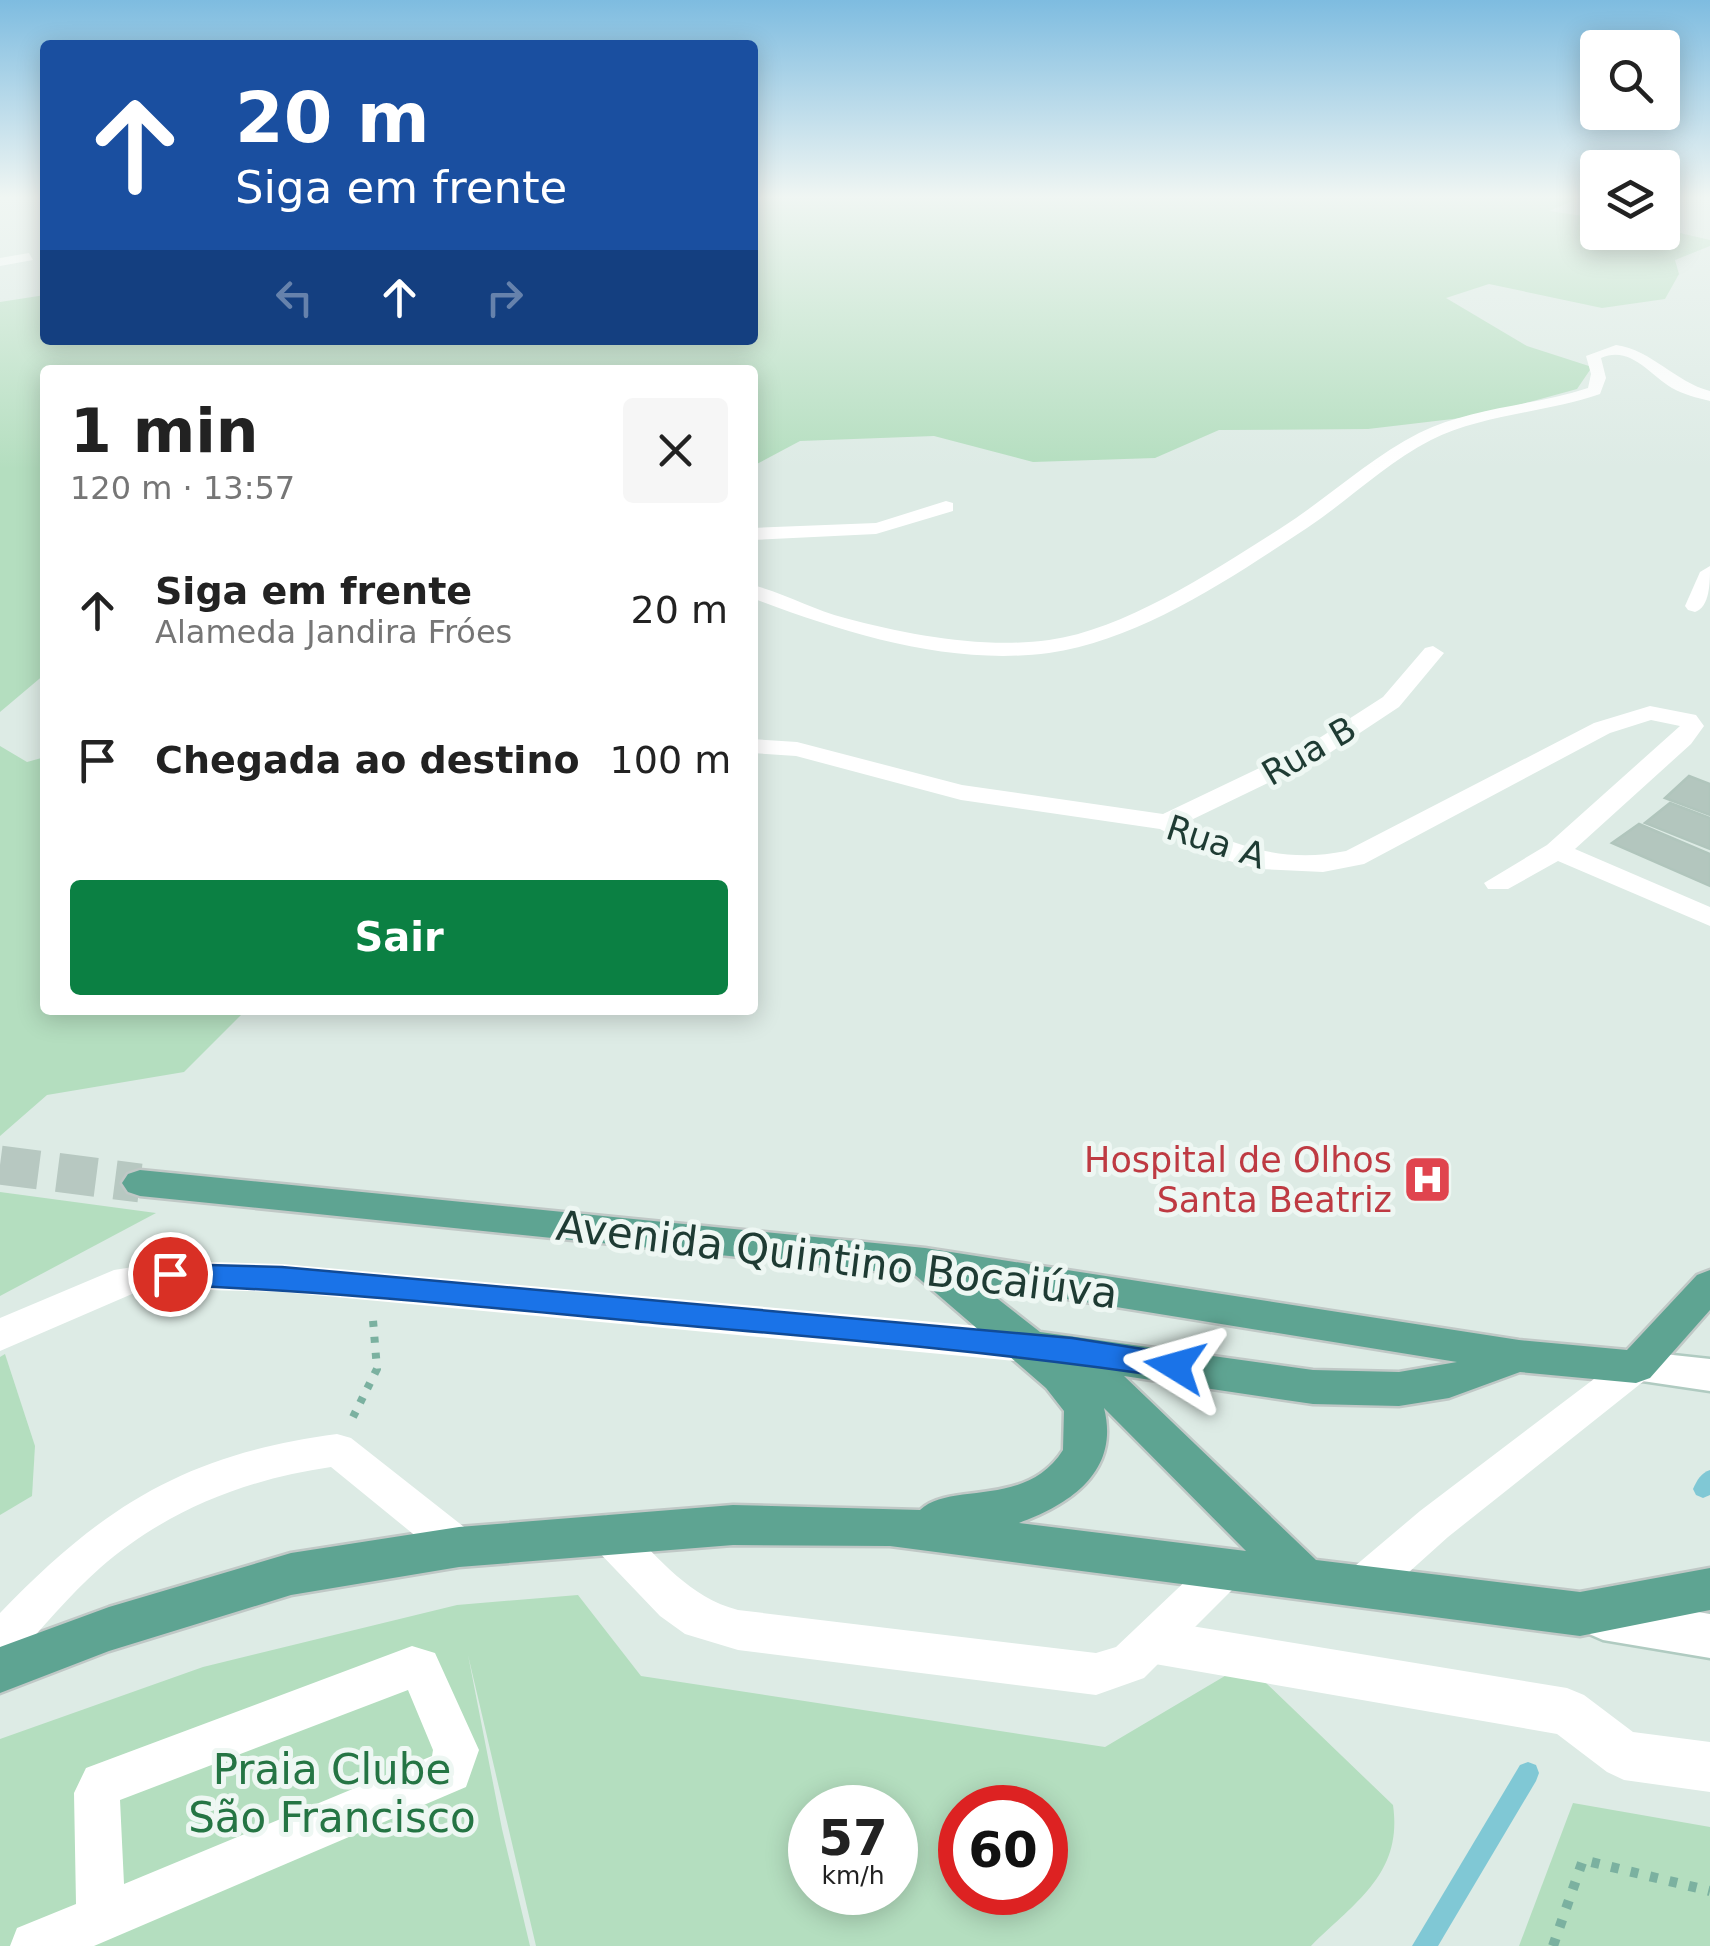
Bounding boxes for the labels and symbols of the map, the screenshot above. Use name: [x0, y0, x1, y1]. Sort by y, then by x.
street label: Rua B: [1255, 708, 1363, 794]
street label: Rua A: [1162, 807, 1270, 877]
place label: Hospital de Olhos Santa Beatriz: [1084, 1140, 1392, 1220]
hospital icon: Hospital de Olhos Santa Beatriz: [1401, 1154, 1453, 1206]
street label: Avenida Quintino Bocaiúva: [554, 1201, 1120, 1318]
pin: [128, 1232, 213, 1317]
position arrow: [1123, 1314, 1227, 1418]
park label: Praia Clube São Francisco: [188, 1745, 476, 1842]
speed limit sign: 60: [938, 1785, 1068, 1915]

